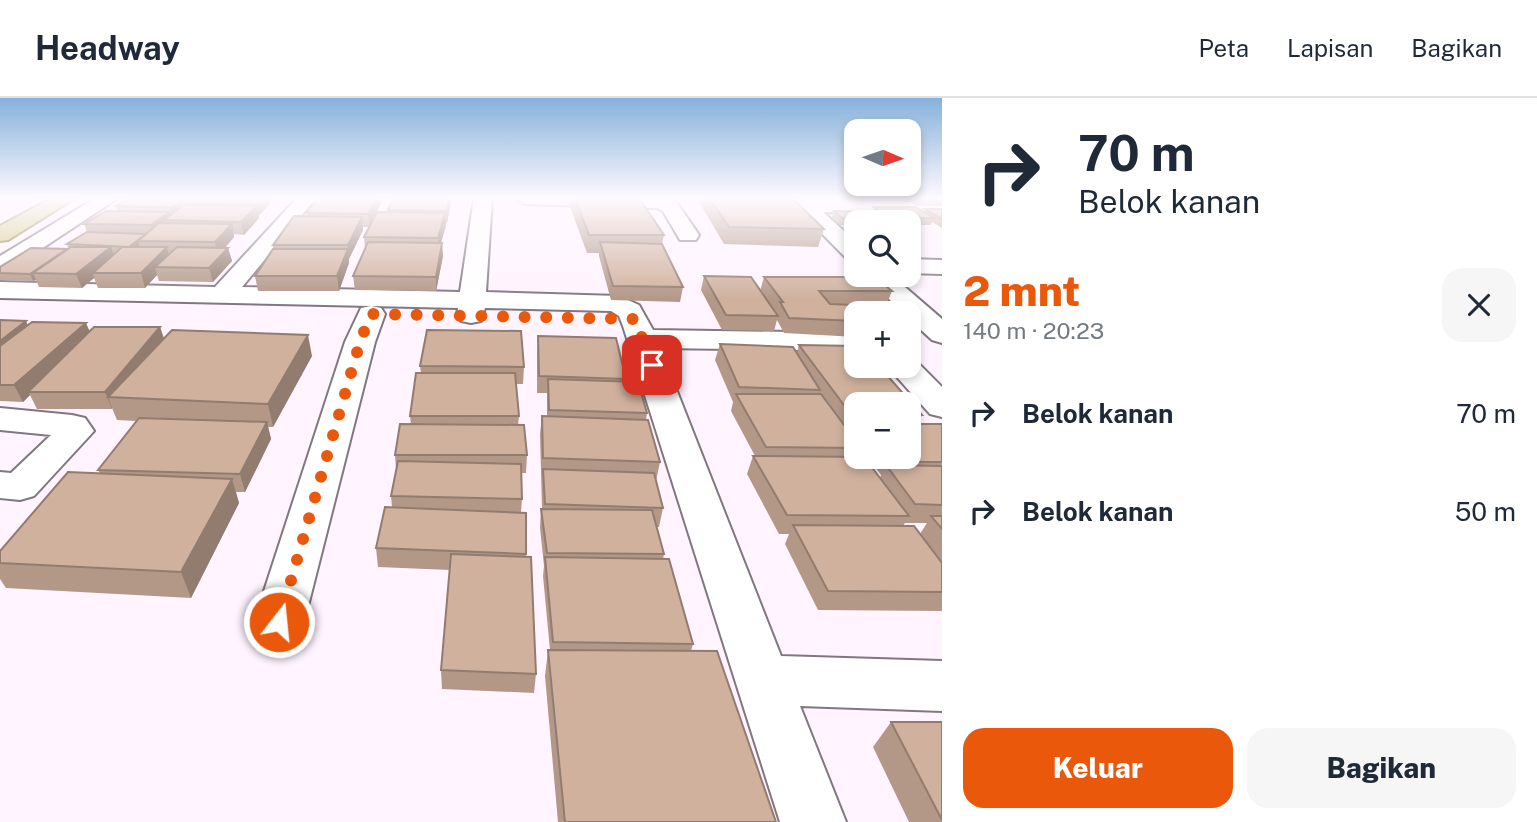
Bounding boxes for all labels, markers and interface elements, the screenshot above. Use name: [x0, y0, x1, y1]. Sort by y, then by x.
text: Headway: [35, 29, 180, 67]
text: Peta: [1198, 34, 1249, 62]
text: Lapisan: [1287, 34, 1373, 62]
text: Bagikan: [1411, 34, 1502, 62]
north arrow: [844, 119, 920, 196]
map controls: [844, 119, 921, 469]
text: 70 m: [1078, 124, 1195, 182]
icon: right: [963, 126, 1054, 217]
text: Belok kanan: [1078, 183, 1260, 220]
button: search: [844, 210, 921, 287]
text: 2 mnt: [963, 266, 1080, 315]
button: close: [1442, 268, 1516, 342]
button: +: [844, 301, 921, 378]
text: 140 m · 20:23: [963, 317, 1104, 344]
pin: [622, 335, 682, 395]
icon: arrive: [633, 346, 671, 384]
button: −: [844, 392, 921, 469]
icon: right: [963, 394, 1001, 432]
text: Belok kanan: [1022, 398, 1173, 429]
text: 70 m: [1456, 398, 1516, 429]
icon: right: [963, 492, 1001, 530]
text: Belok kanan: [1022, 496, 1173, 527]
text: 50 m: [1455, 496, 1516, 527]
position arrow: [242, 585, 316, 659]
button: Keluar: [963, 728, 1233, 808]
button: Bagikan: [1247, 728, 1516, 808]

